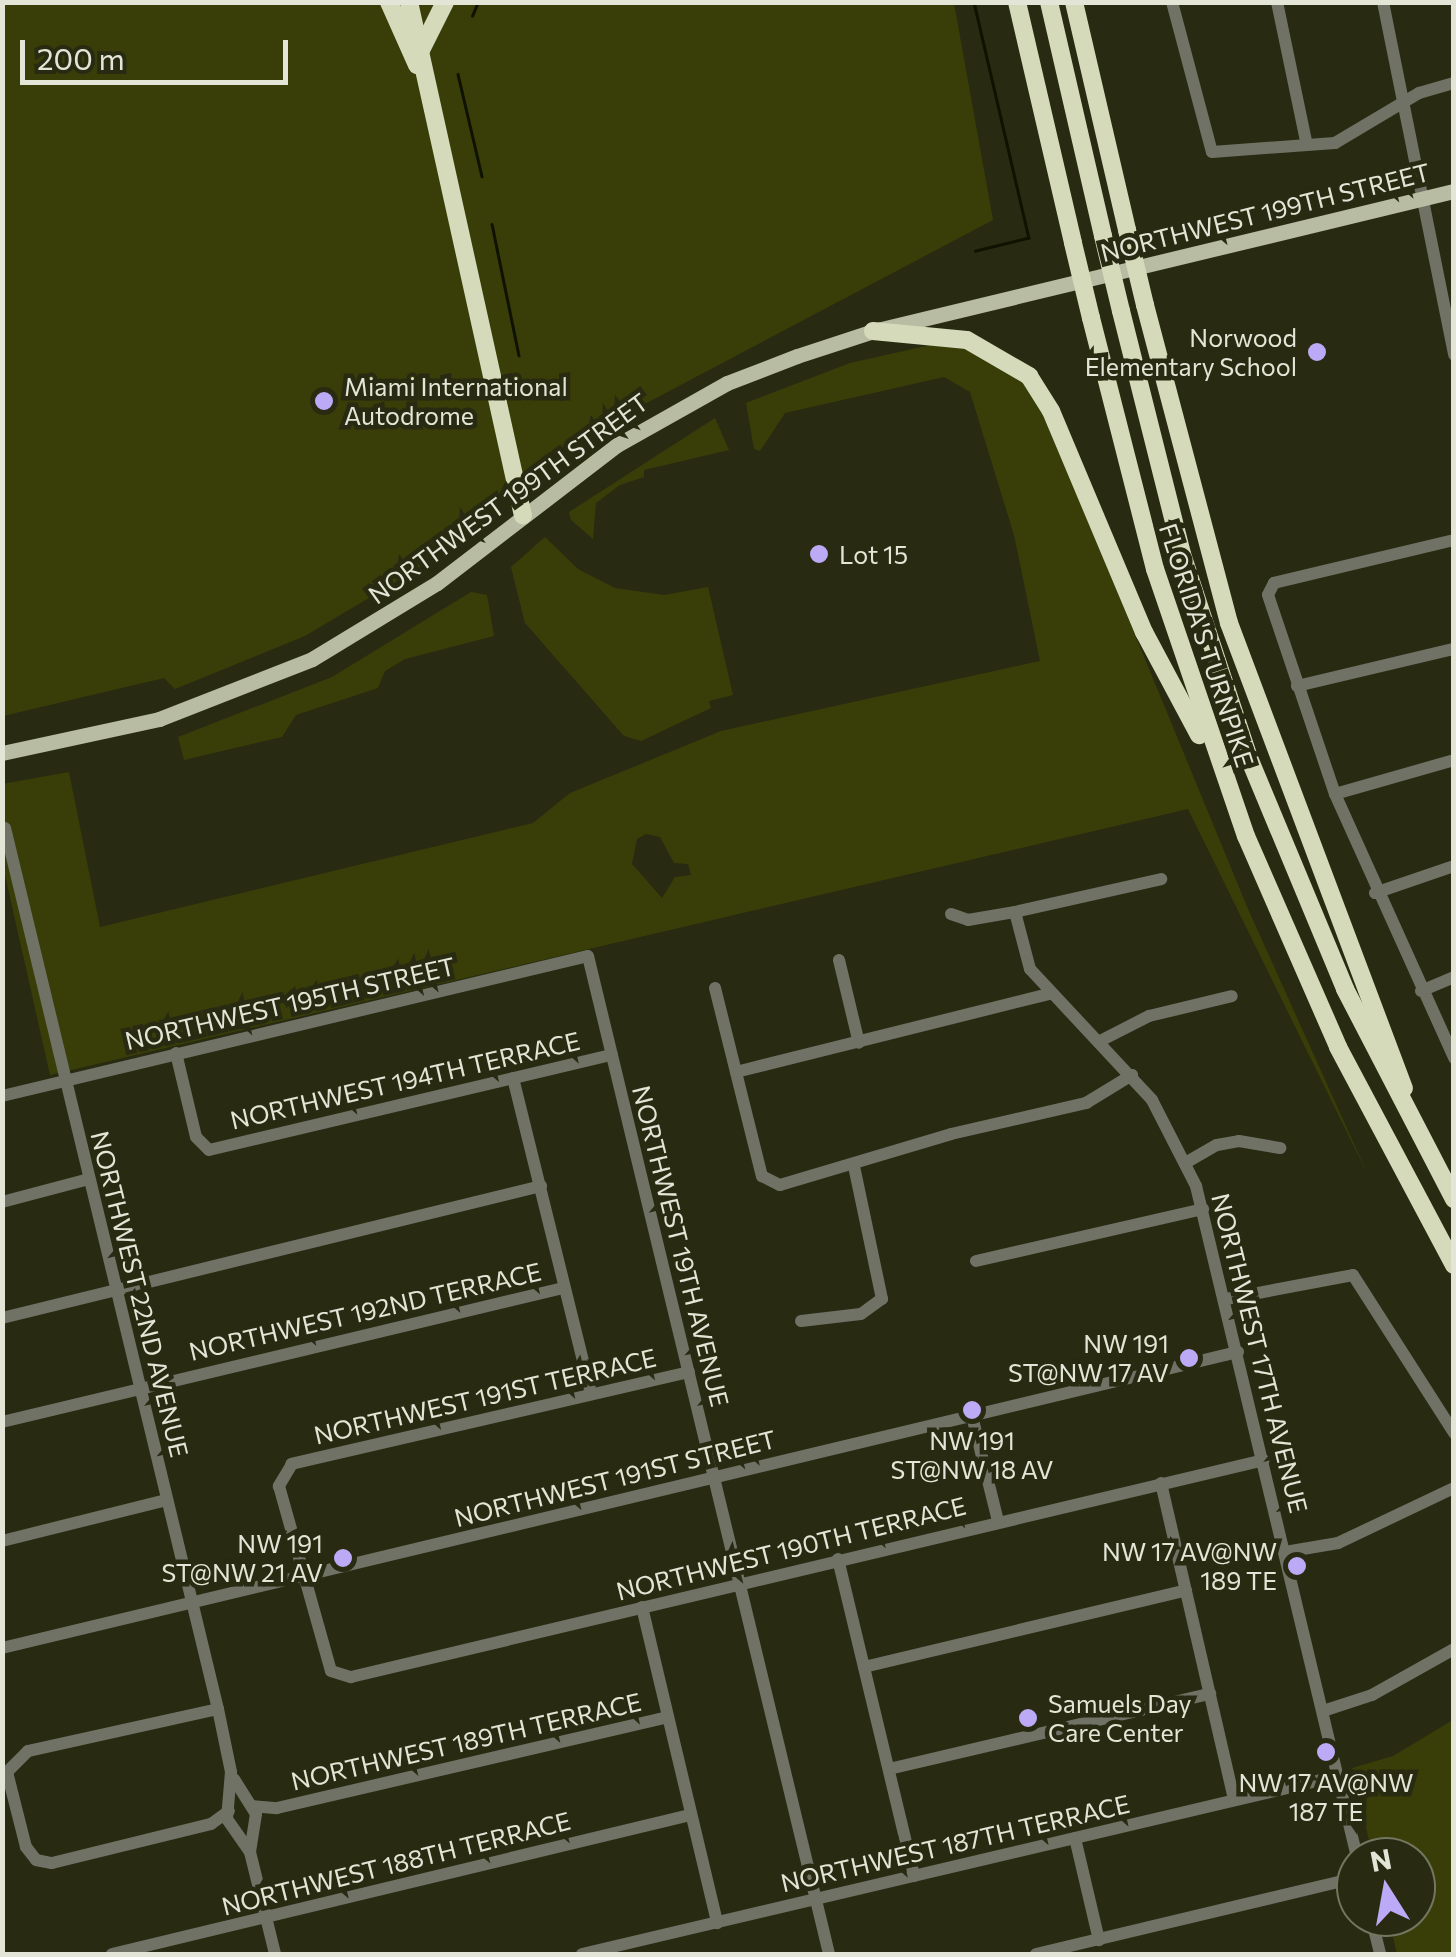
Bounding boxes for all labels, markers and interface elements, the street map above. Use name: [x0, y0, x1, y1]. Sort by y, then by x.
scale bar: [25, 20, 292, 82]
text: 200 m: [37, 39, 125, 76]
street label: NORTHWEST 199TH STREET: [1097, 157, 1433, 267]
place label: Norwood Elementary School: [1085, 323, 1297, 382]
marker: Norwood Elementary School: [1306, 341, 1328, 363]
place label: Miami International Autodrome: [344, 372, 568, 431]
street label: NORTHWEST 199TH STREET: [362, 386, 654, 610]
marker: Miami International Autodrome: [313, 390, 335, 412]
street label: FLORIDA'S TURNPIKE: [1153, 519, 1261, 771]
place label: Lot 15: [839, 539, 908, 569]
marker: Lot 15: [808, 543, 830, 565]
street label: NORTHWEST 195TH STREET: [122, 950, 458, 1056]
street label: NORTHWEST 194TH TERRACE: [227, 1025, 583, 1135]
street label: NORTHWEST 19TH AVENUE: [627, 1082, 735, 1410]
street label: NORTHWEST 22ND AVENUE: [85, 1128, 195, 1460]
street label: NORTHWEST 17TH AVENUE: [1206, 1190, 1314, 1516]
street label: NORTHWEST 192ND TERRACE: [186, 1256, 544, 1366]
place label: NW 191 ST@NW 17 AV: [1008, 1329, 1169, 1388]
street label: NORTHWEST 191ST TERRACE: [311, 1342, 659, 1450]
marker: NW 191 ST@NW 17 AV: [1178, 1347, 1200, 1369]
marker: NW 191 ST@NW 18 AV: [961, 1399, 983, 1421]
street label: NORTHWEST 191ST STREET: [451, 1423, 779, 1533]
place label: NW 191 ST@NW 18 AV: [891, 1426, 1053, 1485]
street label: NORTHWEST 190TH TERRACE: [613, 1490, 969, 1606]
place label: NW 191 ST@NW 21 AV: [161, 1529, 323, 1588]
place label: NW 17 AV@NW 189 TE: [1102, 1537, 1277, 1596]
marker: NW 191 ST@NW 21 AV: [332, 1547, 354, 1569]
marker: NW 17 AV@NW 189 TE: [1286, 1555, 1308, 1577]
street label: NORTHWEST 189TH TERRACE: [288, 1686, 644, 1796]
place label: Samuels Day Care Center: [1048, 1689, 1191, 1748]
marker: Samuels Day Care Center: [1017, 1707, 1039, 1729]
marker: NW 17 AV@NW 187 TE: [1315, 1741, 1337, 1763]
place label: NW 17 AV@NW 187 TE: [1238, 1768, 1414, 1827]
street label: NORTHWEST 187TH TERRACE: [778, 1788, 1132, 1898]
street label: NORTHWEST 188TH TERRACE: [218, 1805, 574, 1921]
north arrow: [1336, 1837, 1436, 1937]
text: N: [1367, 1841, 1394, 1878]

